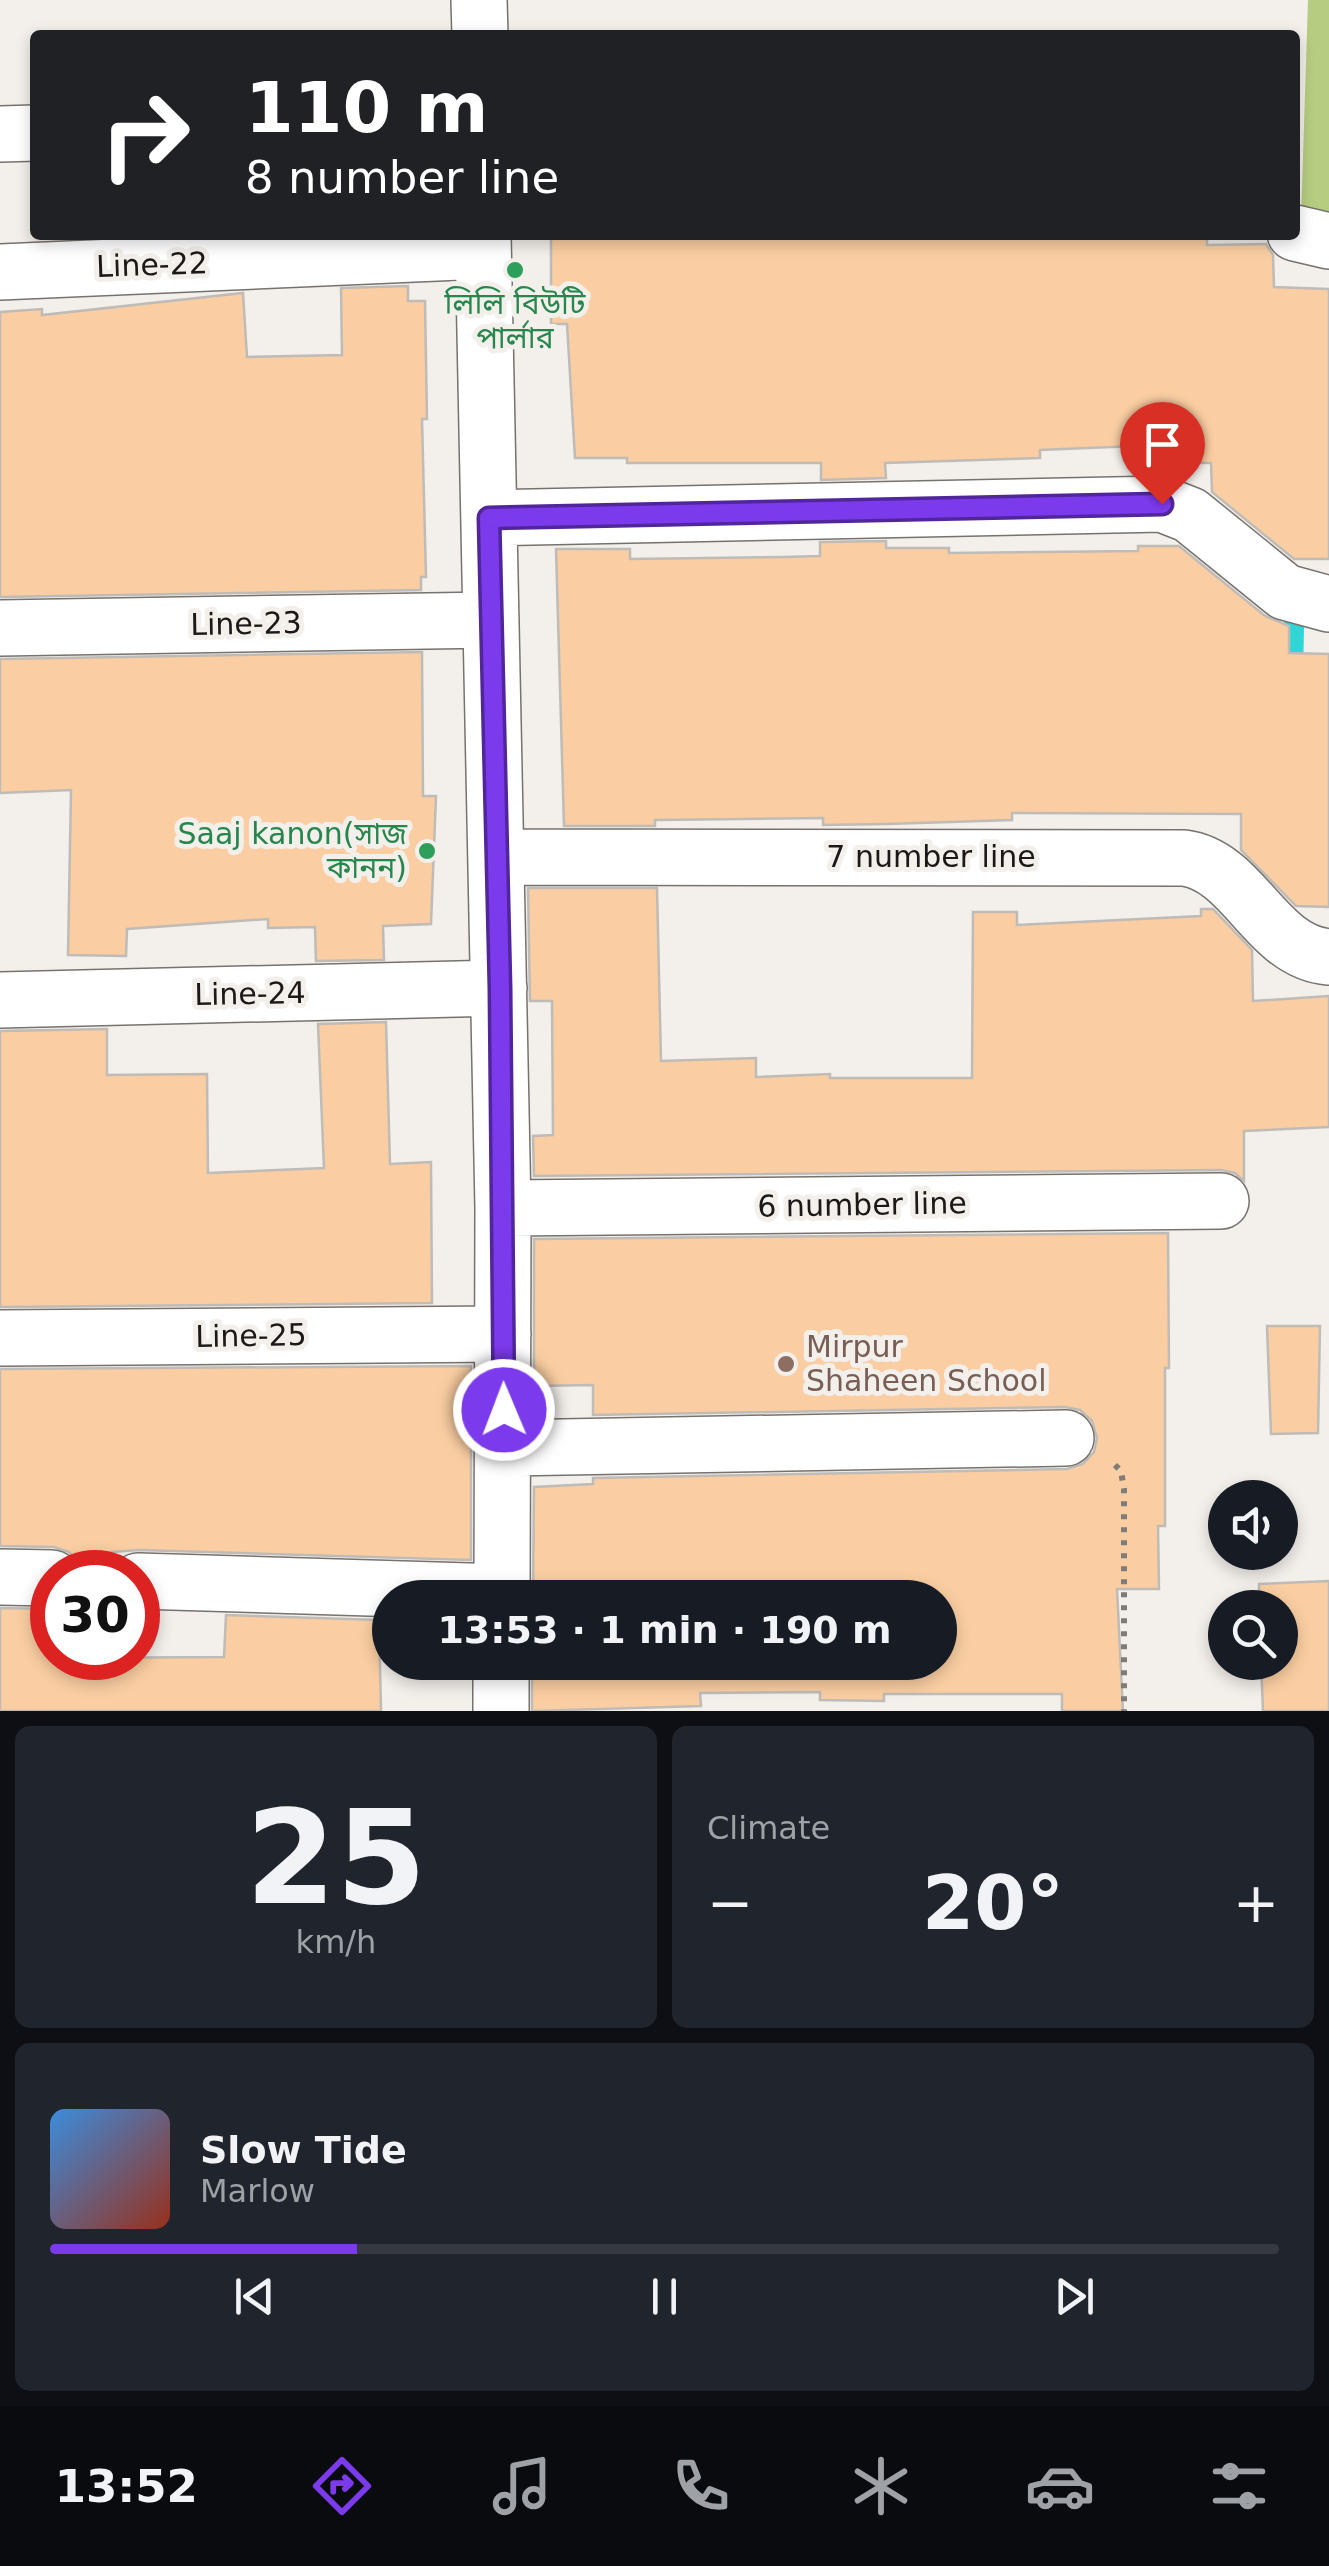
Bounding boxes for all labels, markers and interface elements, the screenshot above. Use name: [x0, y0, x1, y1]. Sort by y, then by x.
text: 110 m: [245, 67, 488, 149]
icon: right: [80, 70, 210, 200]
text: 8 number line: [245, 151, 559, 204]
street label: Line-22: [96, 245, 208, 284]
marker: লিলি বিউটি পার্লার: [504, 259, 526, 281]
place label: লিলি বিউটি পার্লার: [444, 286, 586, 355]
pin: [1120, 402, 1205, 505]
icon: arrive: [1135, 417, 1190, 472]
street label: Line-23: [190, 605, 302, 642]
place label: Saaj kanon(সাজ কানন): [177, 816, 408, 885]
street label: 7 number line: [826, 839, 1036, 874]
marker: Saaj kanon(সাজ কানন): [416, 840, 438, 862]
street label: Line-24: [194, 975, 306, 1012]
street label: 6 number line: [757, 1185, 967, 1224]
street label: Line-25: [195, 1317, 307, 1354]
place label: Mirpur Shaheen School: [806, 1329, 1047, 1398]
marker: Mirpur Shaheen School: [775, 1353, 797, 1375]
position arrow: [452, 1358, 556, 1462]
map controls: [1208, 1480, 1298, 1680]
button: sound: [1208, 1480, 1298, 1570]
speed limit sign: 30: [30, 1550, 160, 1680]
button: search: [1208, 1590, 1298, 1680]
text: 13:53 · 1 min · 190 m: [437, 1608, 892, 1652]
text: 25: [246, 1782, 426, 1934]
text: Climate: [707, 1809, 830, 1847]
text: 20°: [922, 1859, 1064, 1947]
text: −: [707, 1871, 753, 1935]
text: +: [1233, 1871, 1279, 1935]
text: km/h: [296, 1923, 376, 1961]
text: Slow Tide: [200, 2128, 407, 2172]
text: Marlow: [200, 2172, 315, 2210]
icon: previous: [227, 2269, 282, 2324]
icon: pause: [637, 2269, 692, 2324]
icon: next: [1047, 2269, 1102, 2324]
icon: directions: [307, 2451, 377, 2521]
icon: music: [487, 2451, 557, 2521]
icon: phone: [666, 2451, 736, 2521]
icon: climate: [846, 2451, 916, 2521]
icon: car: [1025, 2451, 1095, 2521]
icon: filters: [1204, 2451, 1274, 2521]
text: 13:52: [55, 2460, 198, 2513]

